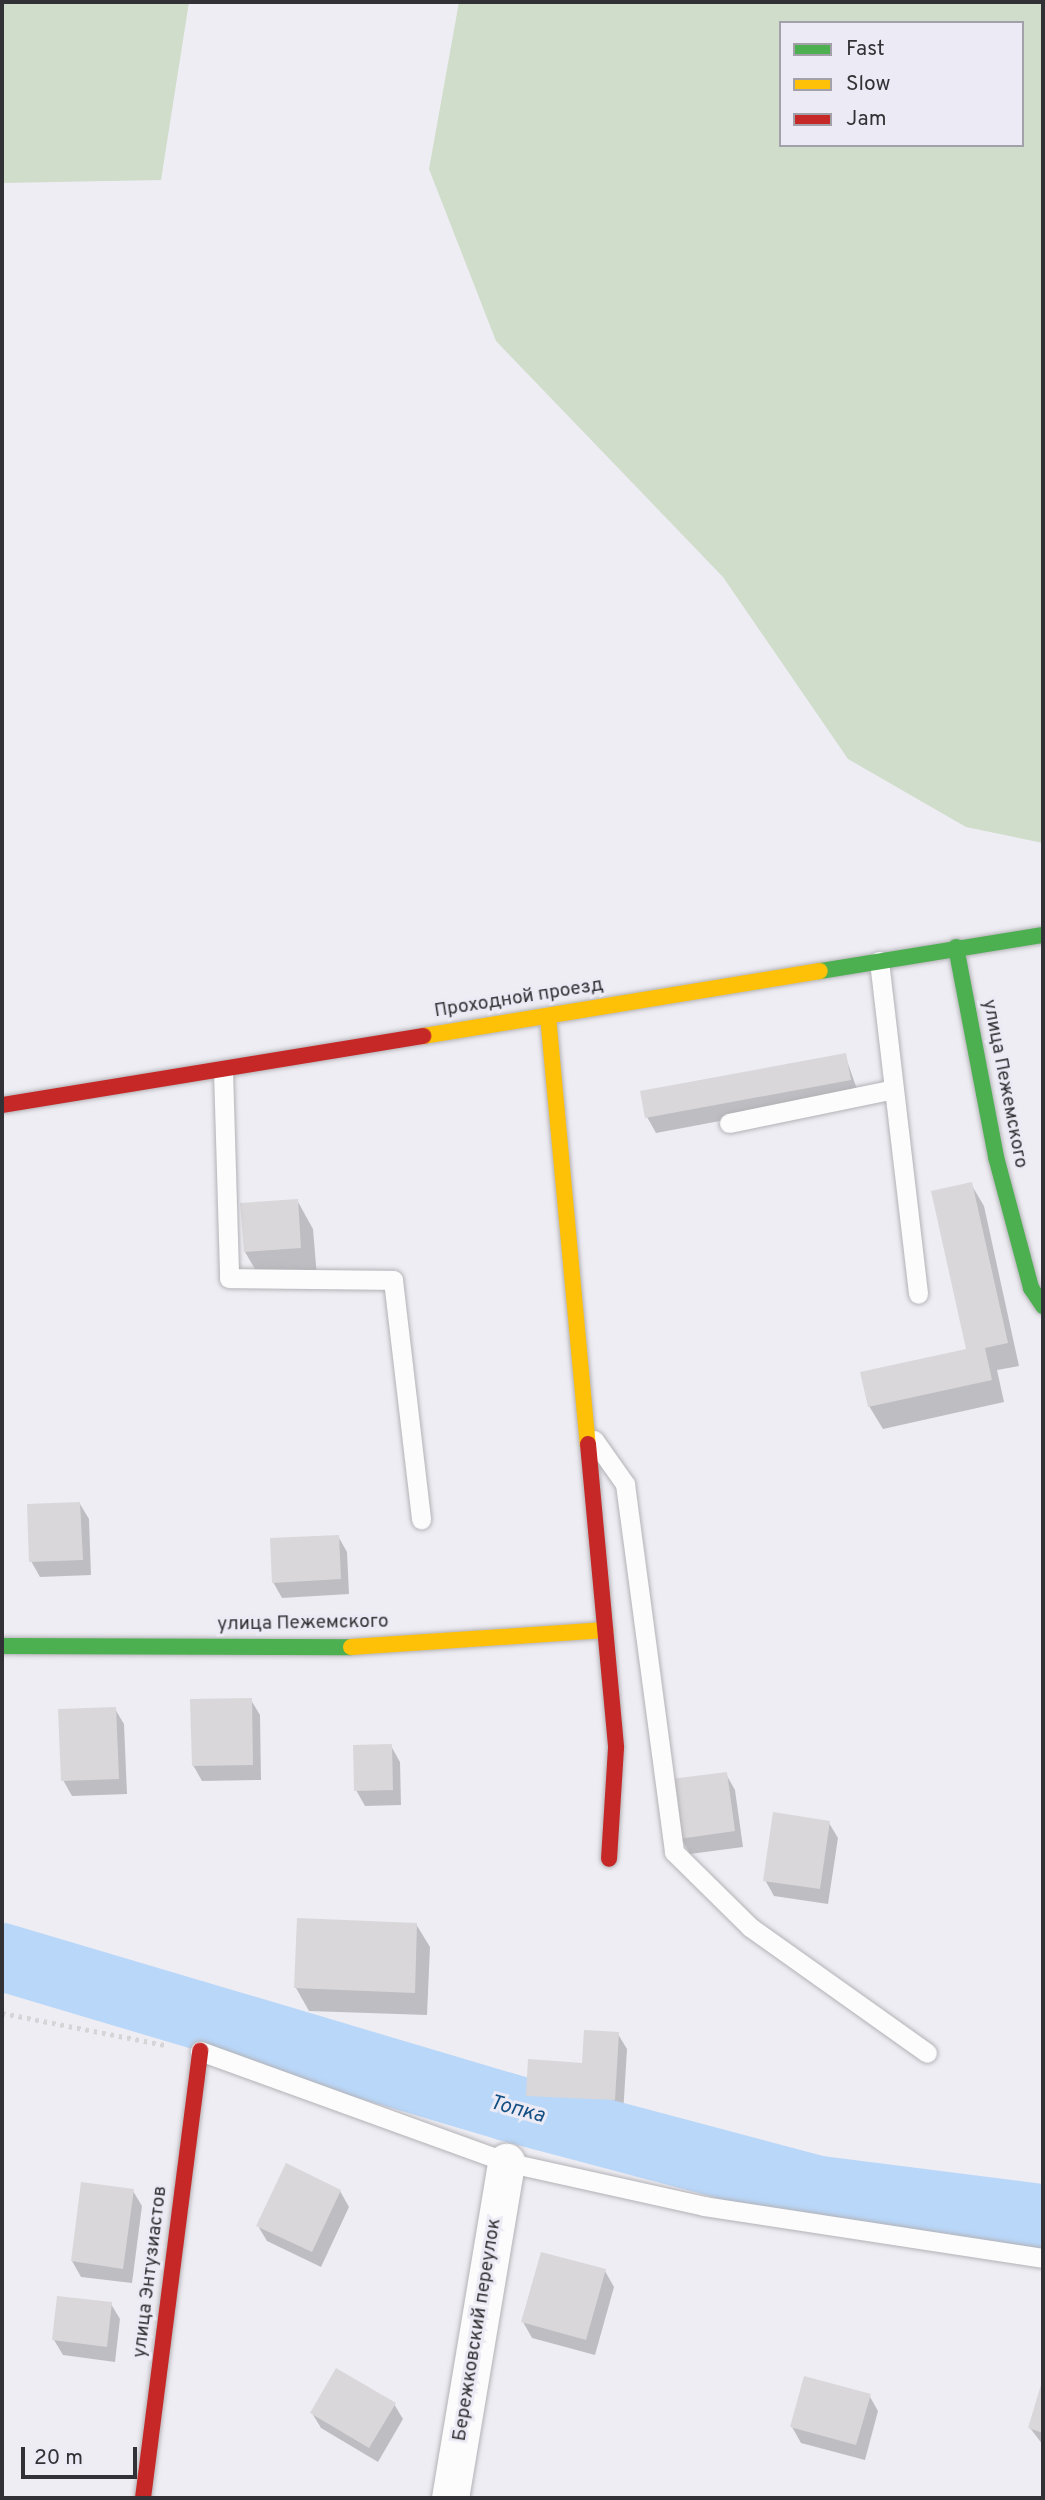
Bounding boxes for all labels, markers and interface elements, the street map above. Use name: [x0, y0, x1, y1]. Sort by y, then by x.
legend: [779, 21, 1024, 147]
text: Fast: [846, 36, 885, 63]
text: Slow: [846, 71, 891, 98]
text: Jam: [846, 106, 887, 133]
street label: Проходной проезд: [433, 974, 605, 1024]
street label: улица Пежемского: [976, 998, 1032, 1170]
street label: улица Пежемского: [217, 1611, 389, 1637]
water label: Топка: [487, 2091, 547, 2129]
street label: улица Энтузиастов: [129, 2185, 173, 2359]
street label: Бережковский переулок: [449, 2217, 507, 2443]
scale bar: [24, 2434, 140, 2478]
text: 20 m: [34, 2445, 83, 2472]

